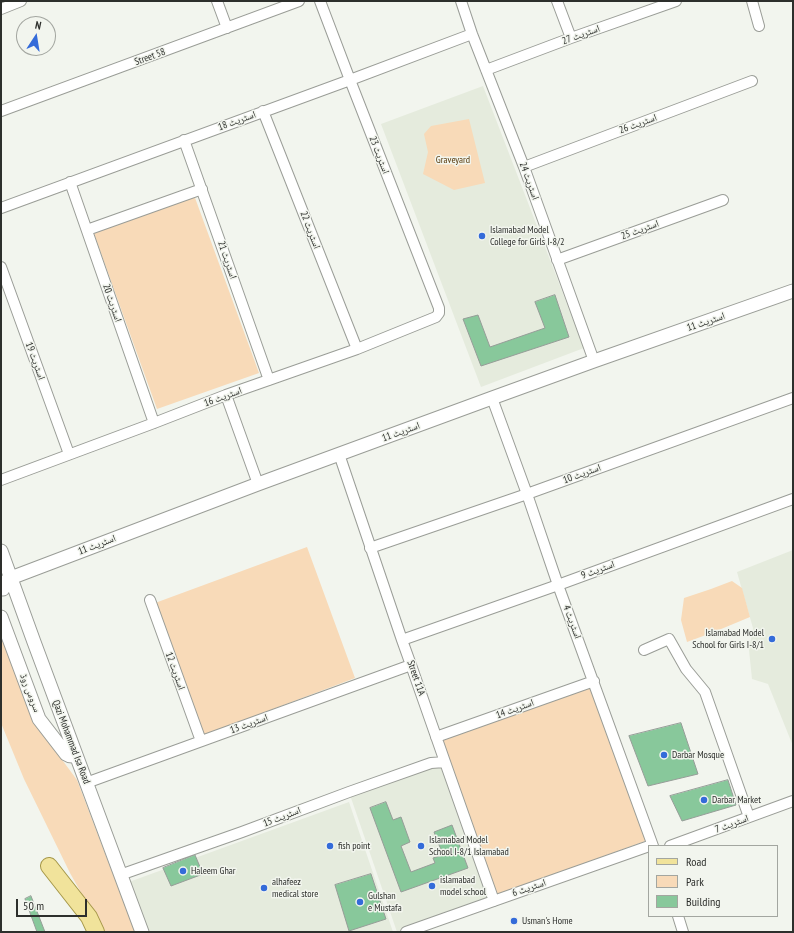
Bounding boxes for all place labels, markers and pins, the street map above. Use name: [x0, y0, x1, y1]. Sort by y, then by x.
place label: Islamabad Model College for Girls I-8/2: [490, 224, 564, 248]
marker: Islamabad Model College for Girls I-8/2: [477, 231, 487, 241]
place label: Islamabad Model School for Girls I-8/1: [692, 627, 764, 650]
marker: Islamabad Model School for Girls I-8/1: [767, 634, 777, 644]
place label: Darbar Mosque: [672, 749, 724, 761]
marker: Darbar Mosque: [659, 750, 669, 760]
place label: Darbar Market: [712, 794, 761, 806]
marker: Darbar Market: [699, 795, 709, 805]
place label: Islamabad Model School I-8/1 Islamabad: [429, 834, 509, 858]
place label: fish point: [338, 840, 370, 852]
marker: fish point: [325, 841, 335, 851]
marker: Islamabad Model School I-8/1 Islamabad: [416, 841, 426, 851]
place label: Haleem Ghar: [191, 865, 236, 877]
marker: Haleem Ghar: [178, 866, 188, 876]
place label: islamabad model school: [440, 874, 486, 898]
place label: alhafeez medical store: [272, 876, 318, 900]
marker: islamabad model school: [427, 881, 437, 891]
marker: alhafeez medical store: [259, 883, 269, 893]
place label: Gulshan e Mustafa: [368, 890, 402, 914]
marker: Gulshan e Mustafa: [355, 897, 365, 907]
place label: Usman's Home: [522, 915, 573, 927]
marker: Usman's Home: [509, 916, 519, 926]

